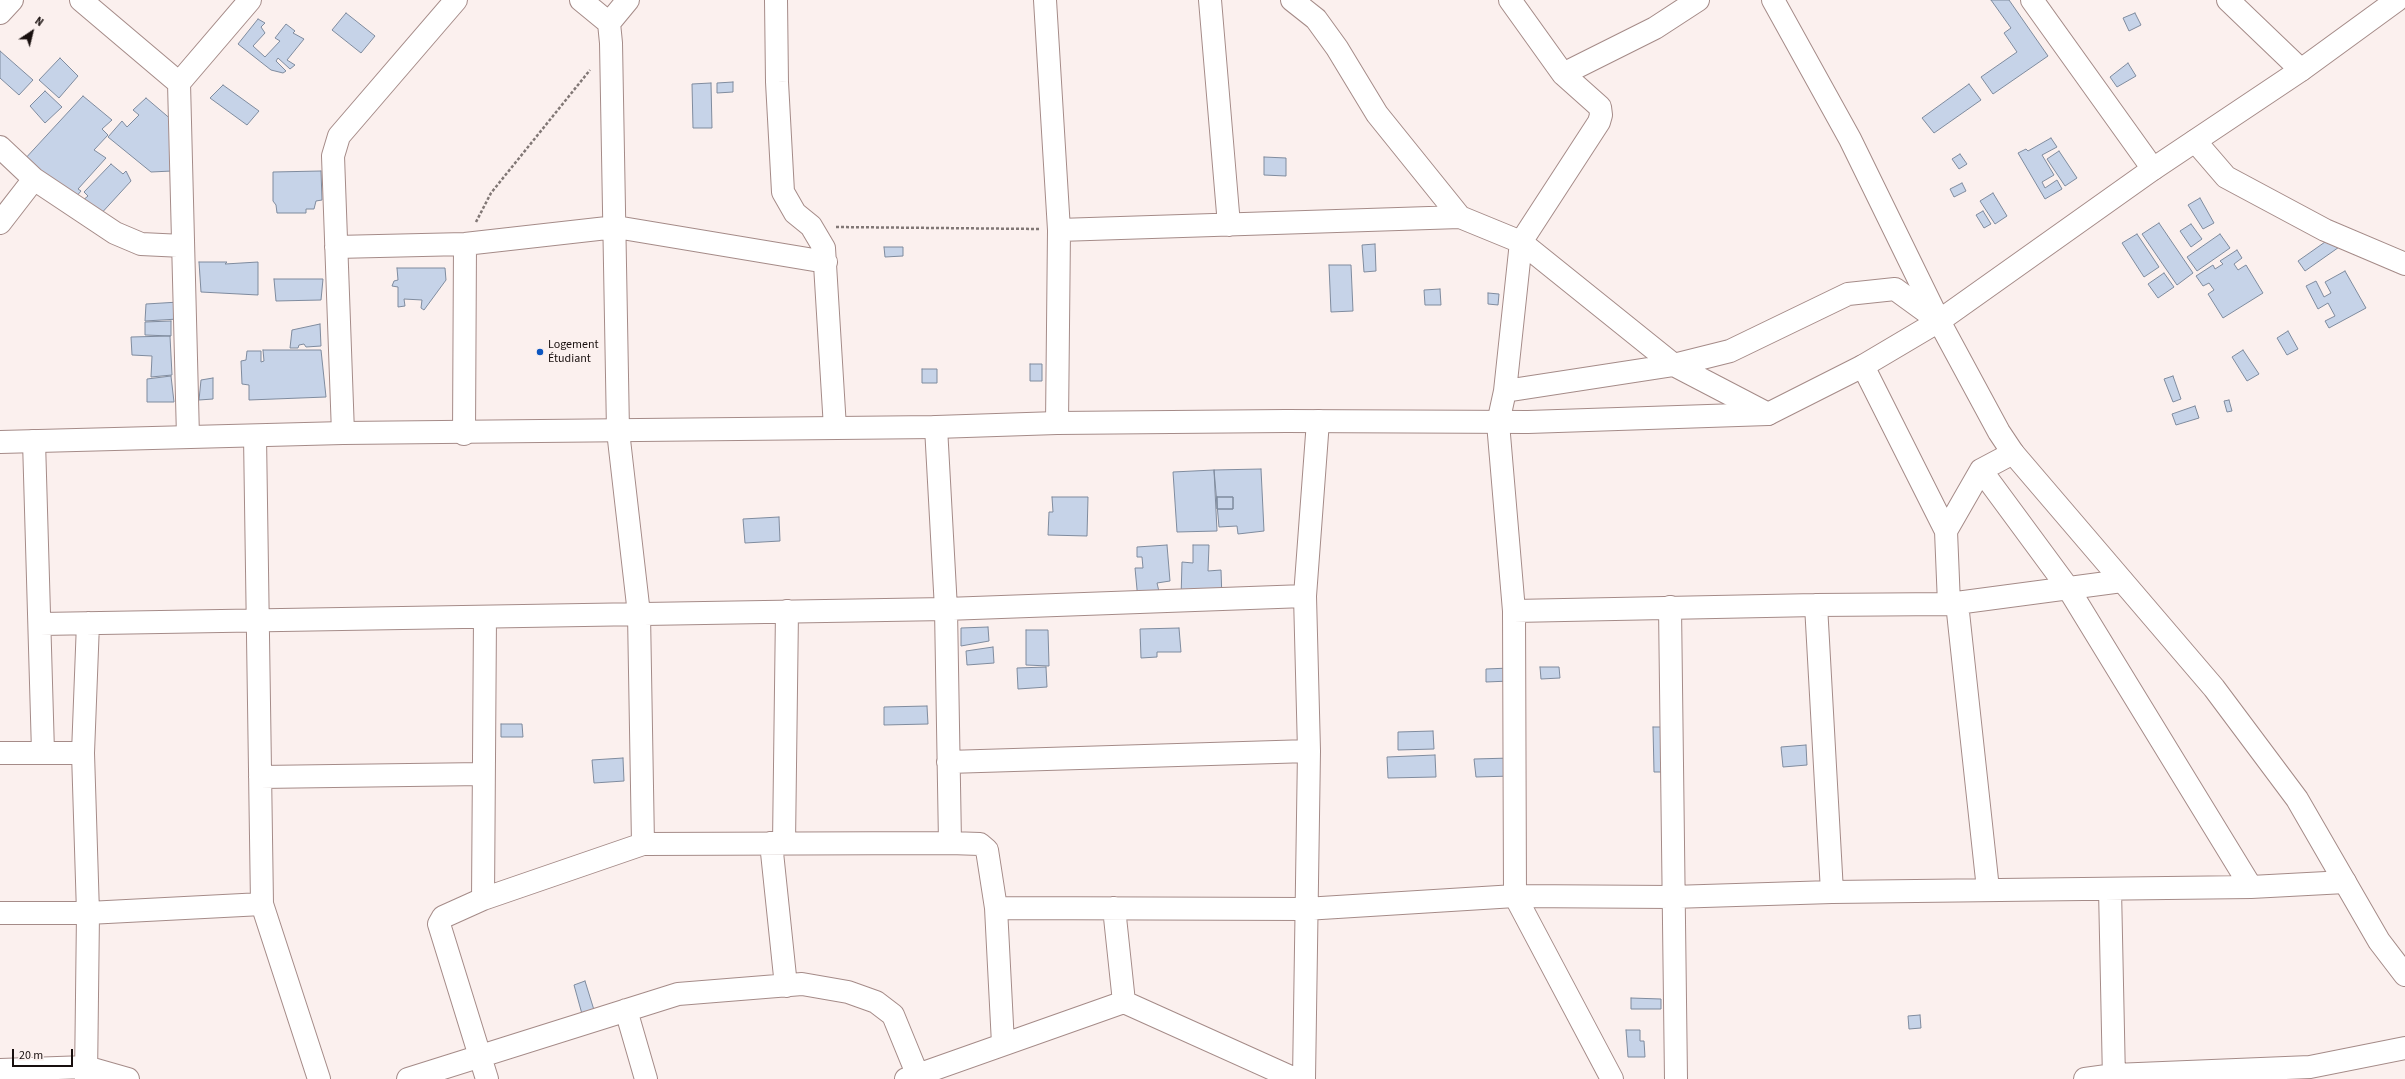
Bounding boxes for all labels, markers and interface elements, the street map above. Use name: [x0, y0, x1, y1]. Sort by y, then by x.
north arrow: [12, 12, 52, 52]
text: N: [32, 14, 46, 30]
place label: Logement Étudiant: [548, 338, 599, 366]
marker: Logement Étudiant: [535, 347, 545, 357]
scale bar: [14, 1041, 75, 1067]
text: 20 m: [19, 1047, 43, 1064]

